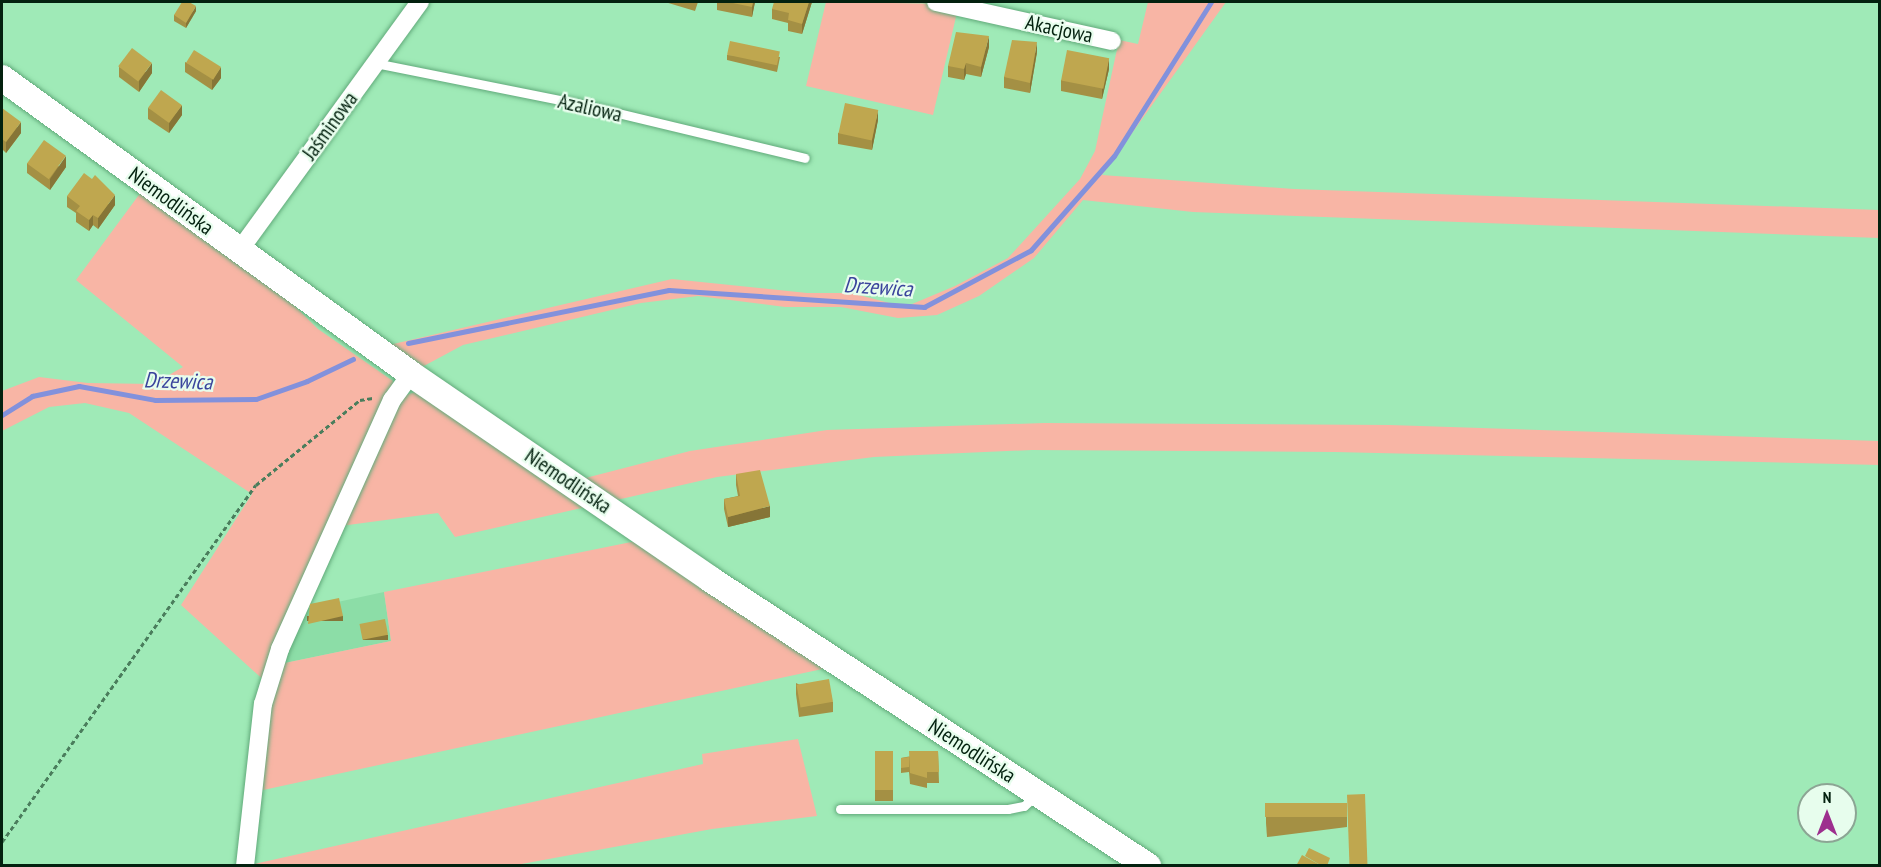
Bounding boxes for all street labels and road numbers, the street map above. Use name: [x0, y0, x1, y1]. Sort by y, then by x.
street label: Akacjowa: [1023, 10, 1095, 48]
street label: Jaśminowa: [297, 87, 363, 165]
street label: Azaliowa: [556, 88, 624, 128]
street label: Niemodlińska: [124, 162, 218, 240]
street label: Niemodlińska: [520, 443, 616, 519]
street label: Niemodlińska: [924, 714, 1020, 788]

